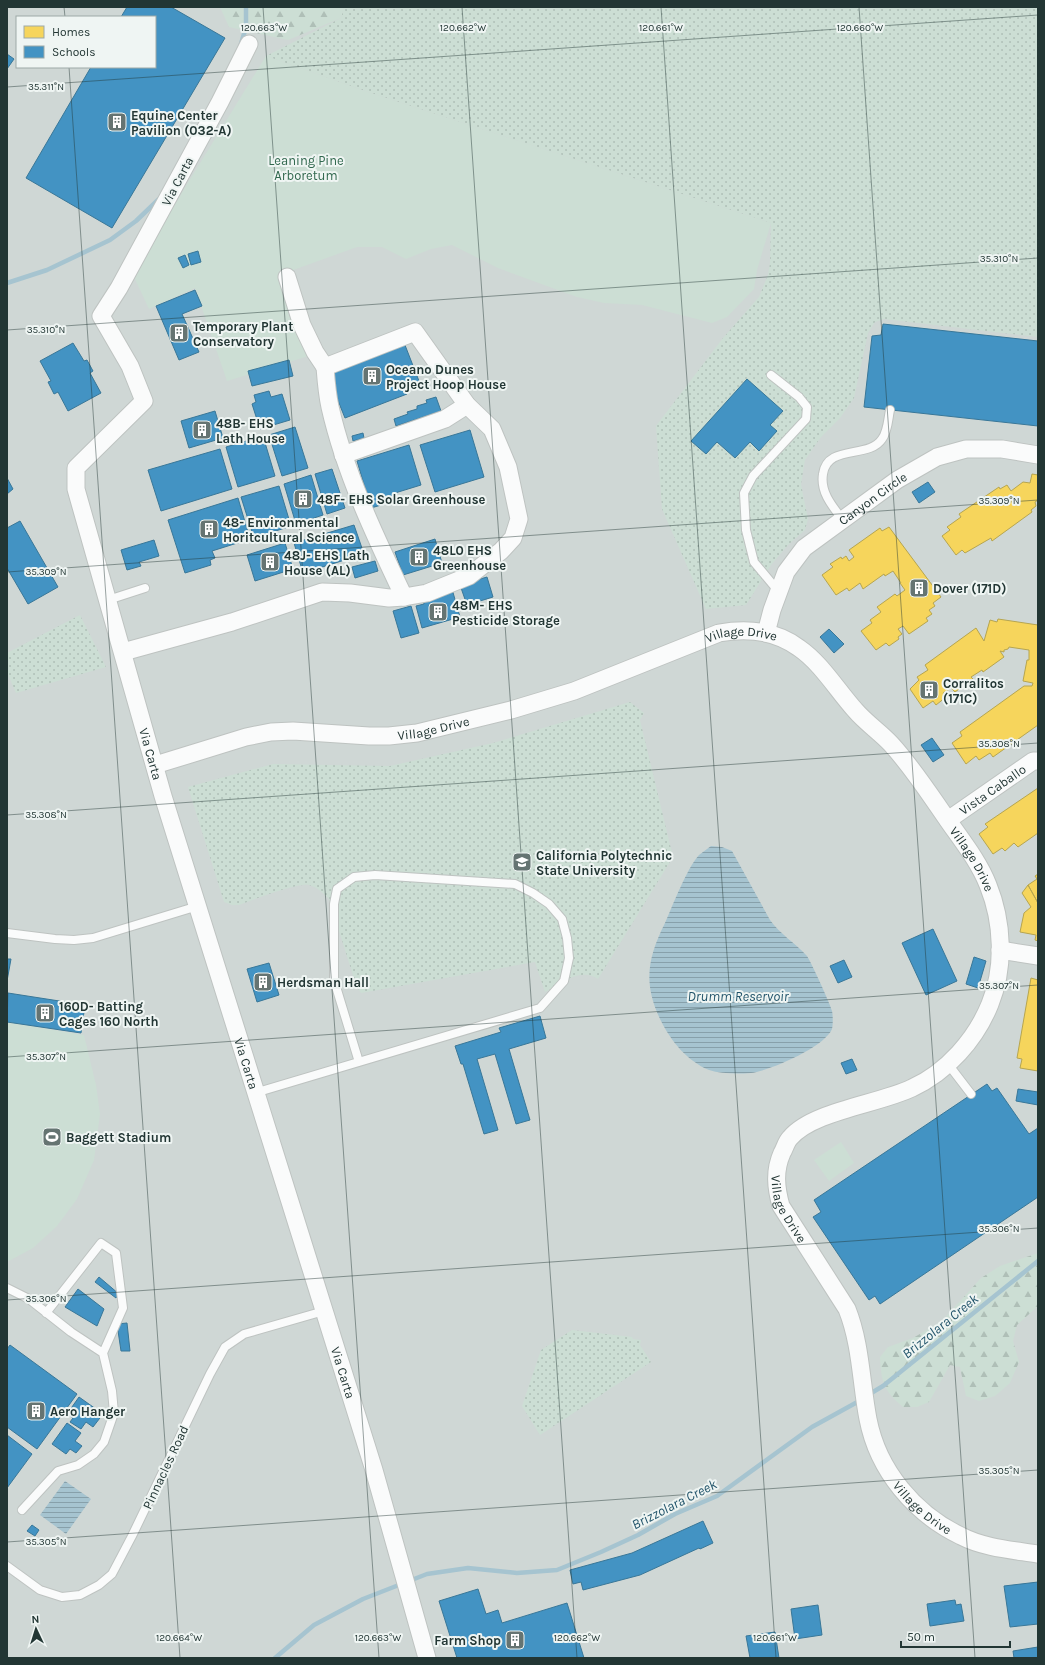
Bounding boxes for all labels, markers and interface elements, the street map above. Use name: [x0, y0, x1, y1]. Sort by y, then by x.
legend: [16, 16, 156, 68]
text: 120.663°W: [241, 22, 287, 34]
text: 120.662°W: [440, 22, 486, 34]
text: 120.661°W: [639, 22, 683, 34]
text: 120.660°W: [837, 22, 883, 34]
text: Homes: [52, 25, 90, 39]
text: Schools: [52, 45, 95, 59]
text: 35.311°N: [28, 81, 64, 93]
place label: Equine Center Pavilion (032-A): [131, 108, 232, 138]
building icon: Equine Center Pavilion (032-A): [106, 111, 128, 133]
park label: Leaning Pine Arboretum: [268, 153, 344, 183]
street label: Via Carta: [158, 154, 197, 208]
text: 35.310°N: [980, 253, 1018, 265]
place label: Temporary Plant Conservatory: [193, 319, 293, 349]
building icon: Temporary Plant Conservatory: [168, 322, 190, 344]
text: 35.310°N: [27, 324, 65, 336]
place label: Oceano Dunes Project Hoop House: [386, 362, 506, 392]
building icon: Oceano Dunes Project Hoop House: [361, 365, 383, 387]
place label: 48B- EHS Lath House: [216, 416, 285, 446]
building icon: 48B- EHS Lath House: [191, 419, 213, 441]
street label: Canyon Circle: [836, 469, 910, 528]
building icon: 48F- EHS Solar Greenhouse: [292, 488, 314, 510]
place label: 48F- EHS Solar Greenhouse: [317, 492, 486, 507]
text: 35.309°N: [978, 495, 1020, 507]
place label: 48- Environmental Horitcultural Science: [223, 515, 355, 545]
building icon: 48- Environmental Horitcultural Science: [198, 518, 220, 540]
place label: 48L0 EHS Greenhouse: [433, 543, 506, 573]
building icon: 48L0 EHS Greenhouse: [408, 546, 430, 568]
place label: 48J- EHS Lath House (AL): [284, 548, 370, 578]
building icon: 48J- EHS Lath House (AL): [259, 551, 281, 573]
text: 35.309°N: [25, 566, 67, 578]
building icon: Dover (171D): [908, 577, 930, 599]
place label: Dover (171D): [933, 581, 1006, 596]
place label: 48M- EHS Pesticide Storage: [452, 598, 560, 628]
building icon: 48M- EHS Pesticide Storage: [427, 601, 449, 623]
street label: Village Drive: [703, 624, 779, 646]
place label: Corralitos (171C): [943, 676, 1004, 706]
building icon: Corralitos (171C): [918, 679, 940, 701]
street label: Village Drive: [397, 713, 471, 743]
street label: Via Carta: [136, 726, 165, 782]
text: 35.308°N: [978, 738, 1020, 750]
street label: Vista Caballo: [956, 761, 1029, 818]
text: 35.308°N: [25, 809, 67, 821]
street label: Village Drive: [947, 824, 997, 894]
place label: California Polytechnic State University: [536, 848, 672, 878]
school or university icon: California Polytechnic State University: [511, 851, 533, 873]
building icon: Herdsman Hall: [252, 971, 274, 993]
place label: Herdsman Hall: [277, 975, 369, 990]
text: 35.307°N: [979, 980, 1019, 992]
water label: Drumm Reservoir: [687, 988, 790, 1005]
place label: 160D- Batting Cages 160 North: [59, 999, 159, 1029]
building icon: 160D- Batting Cages 160 North: [34, 1002, 56, 1024]
street label: Via Carta: [231, 1036, 261, 1091]
text: 35.307°N: [26, 1051, 66, 1063]
sports icon: Baggett Stadium: [41, 1126, 63, 1148]
place label: Baggett Stadium: [66, 1130, 171, 1145]
street label: Village Drive: [769, 1175, 810, 1246]
text: 35.306°N: [978, 1223, 1020, 1235]
water label: Brizzolara Creek: [899, 1290, 983, 1362]
text: 35.306°N: [25, 1293, 67, 1305]
street label: Via Carta: [328, 1345, 358, 1400]
building icon: Aero Hanger: [25, 1400, 47, 1422]
place label: Aero Hanger: [50, 1404, 126, 1419]
street label: Pinnacles Road: [139, 1423, 191, 1512]
text: 35.305°N: [978, 1465, 1020, 1477]
water label: Brizzolara Creek: [629, 1475, 720, 1533]
street label: Village Drive: [890, 1478, 954, 1538]
text: 35.305°N: [25, 1536, 67, 1548]
north arrow: [16, 1609, 56, 1649]
text: N: [31, 1613, 40, 1626]
scale bar: [901, 1623, 1010, 1649]
building icon: Farm Shop: [504, 1629, 526, 1651]
text: 50 m: [907, 1630, 935, 1644]
text: 120.664°W: [156, 1632, 202, 1644]
text: 120.663°W: [355, 1632, 401, 1644]
text: 120.662°W: [554, 1632, 600, 1644]
text: 120.661°W: [753, 1632, 797, 1644]
place label: Farm Shop: [434, 1633, 501, 1648]

